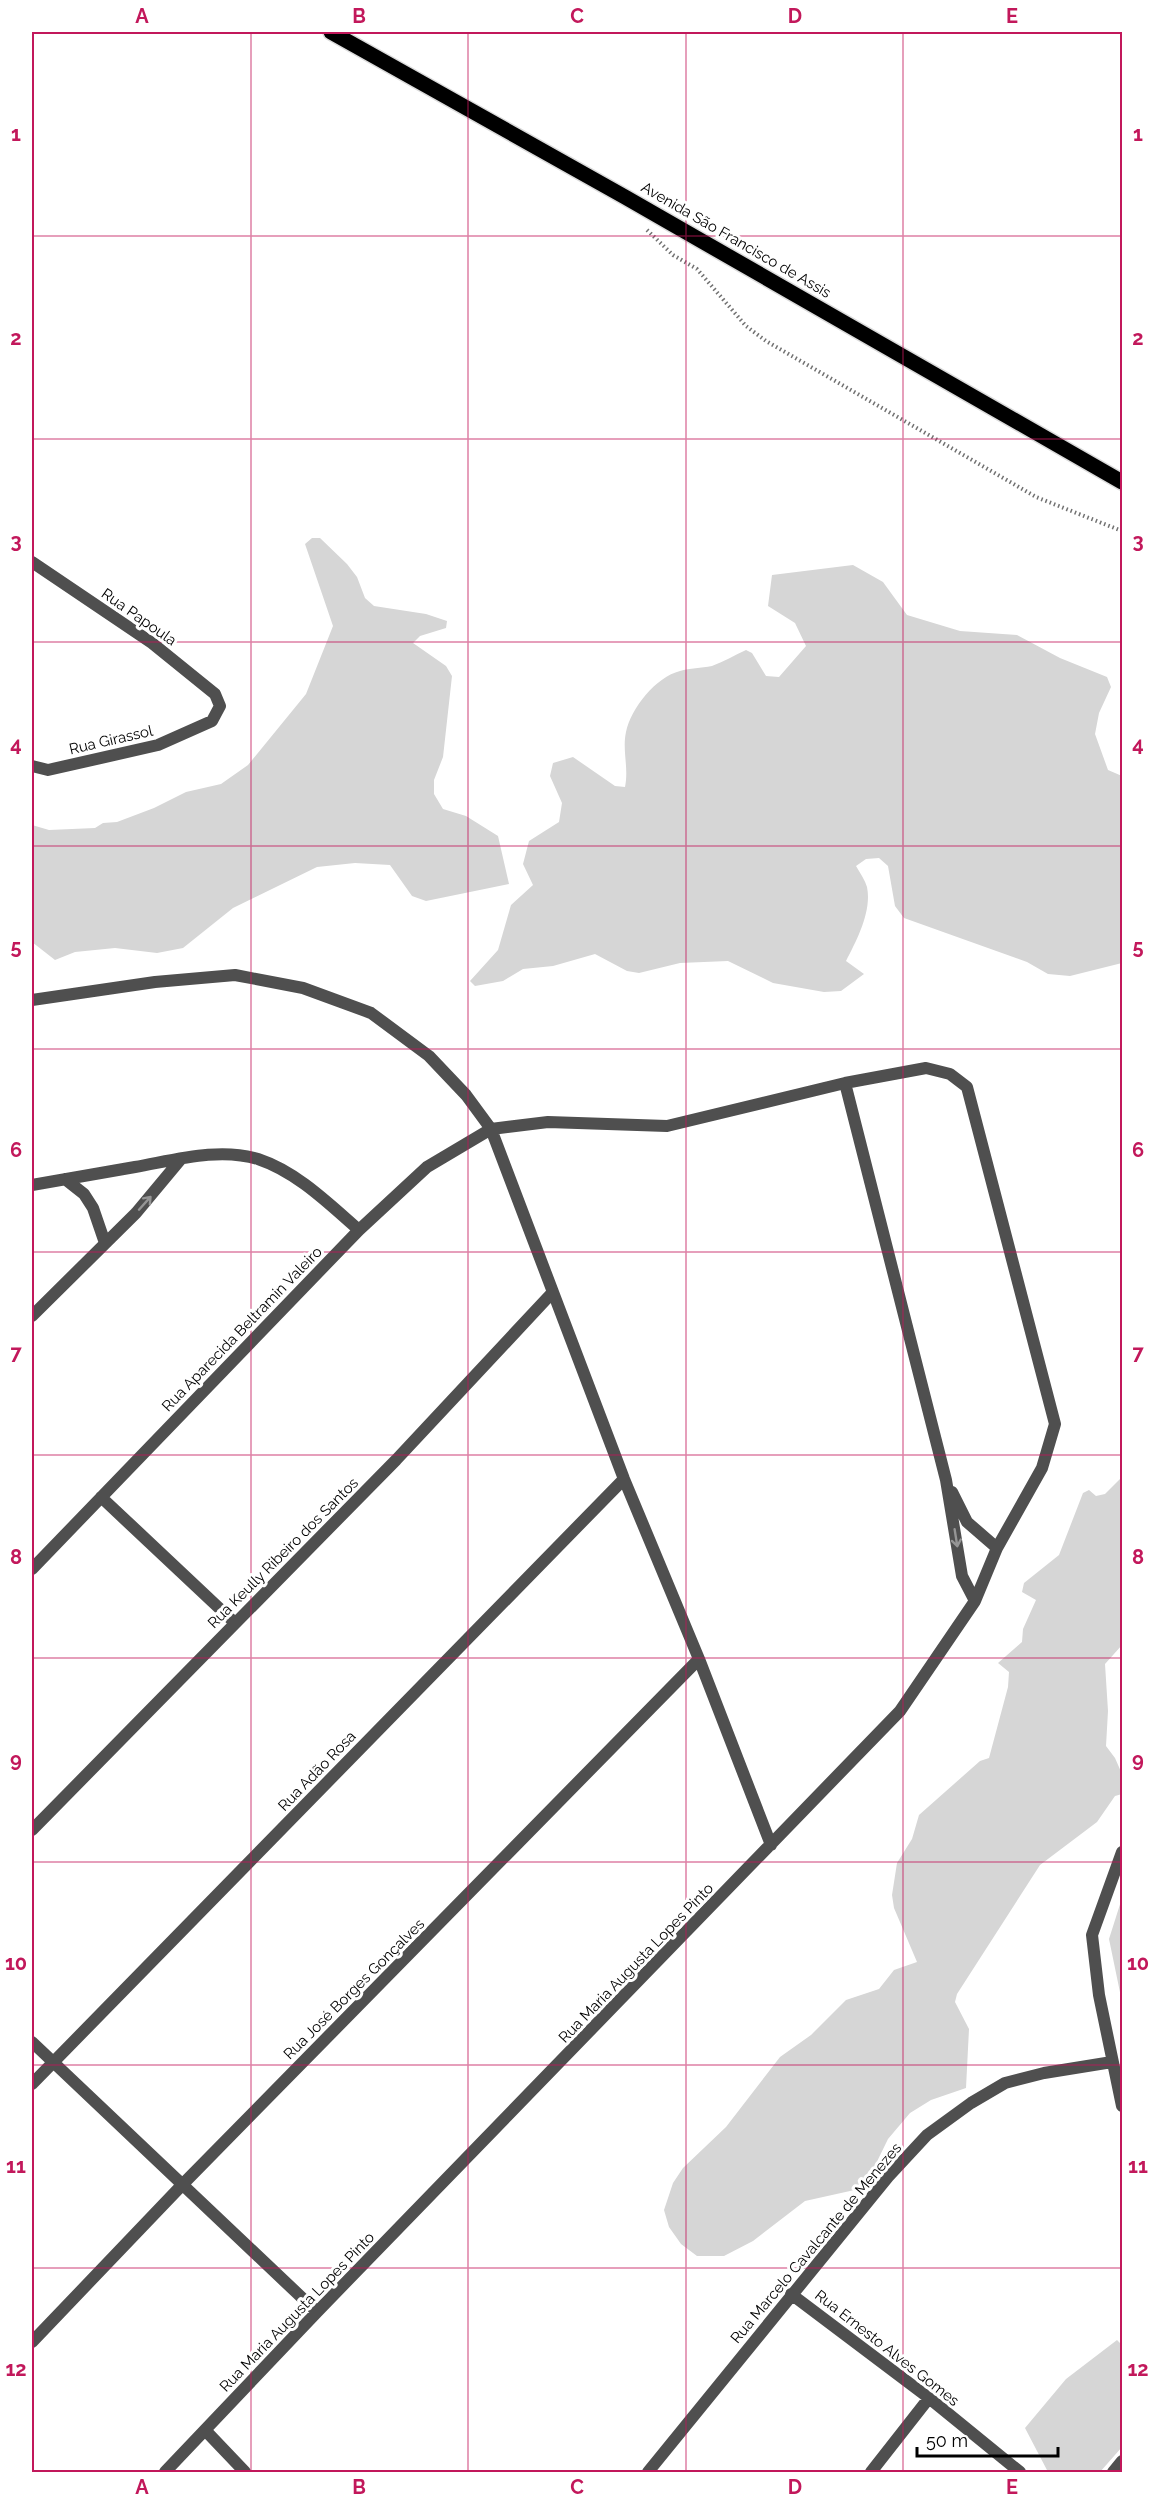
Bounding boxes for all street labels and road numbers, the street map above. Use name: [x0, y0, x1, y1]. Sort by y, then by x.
street label: Avenida São Francisco de Assis: [638, 178, 834, 302]
street label: Rua Papoula: [98, 585, 180, 649]
street label: Rua Girassol: [67, 721, 156, 758]
street label: Rua Aparecida Beltramin Valeiro: [158, 1243, 326, 1415]
street label: Rua Keully Ribeiro dos Santos: [204, 1474, 362, 1632]
street label: Rua Adão Rosa: [274, 1727, 360, 1815]
street label: Rua Maria Augusta Lopes Pinto: [555, 1879, 717, 2047]
street label: Rua José Borges Gonçalves: [280, 1915, 428, 2063]
street label: Rua Marcelo Cavalcante de Menezes: [727, 2139, 905, 2347]
street label: Rua Maria Augusta Lopes Pinto: [216, 2228, 378, 2396]
street label: Rua Ernesto Alves Gomes: [811, 2286, 963, 2410]

